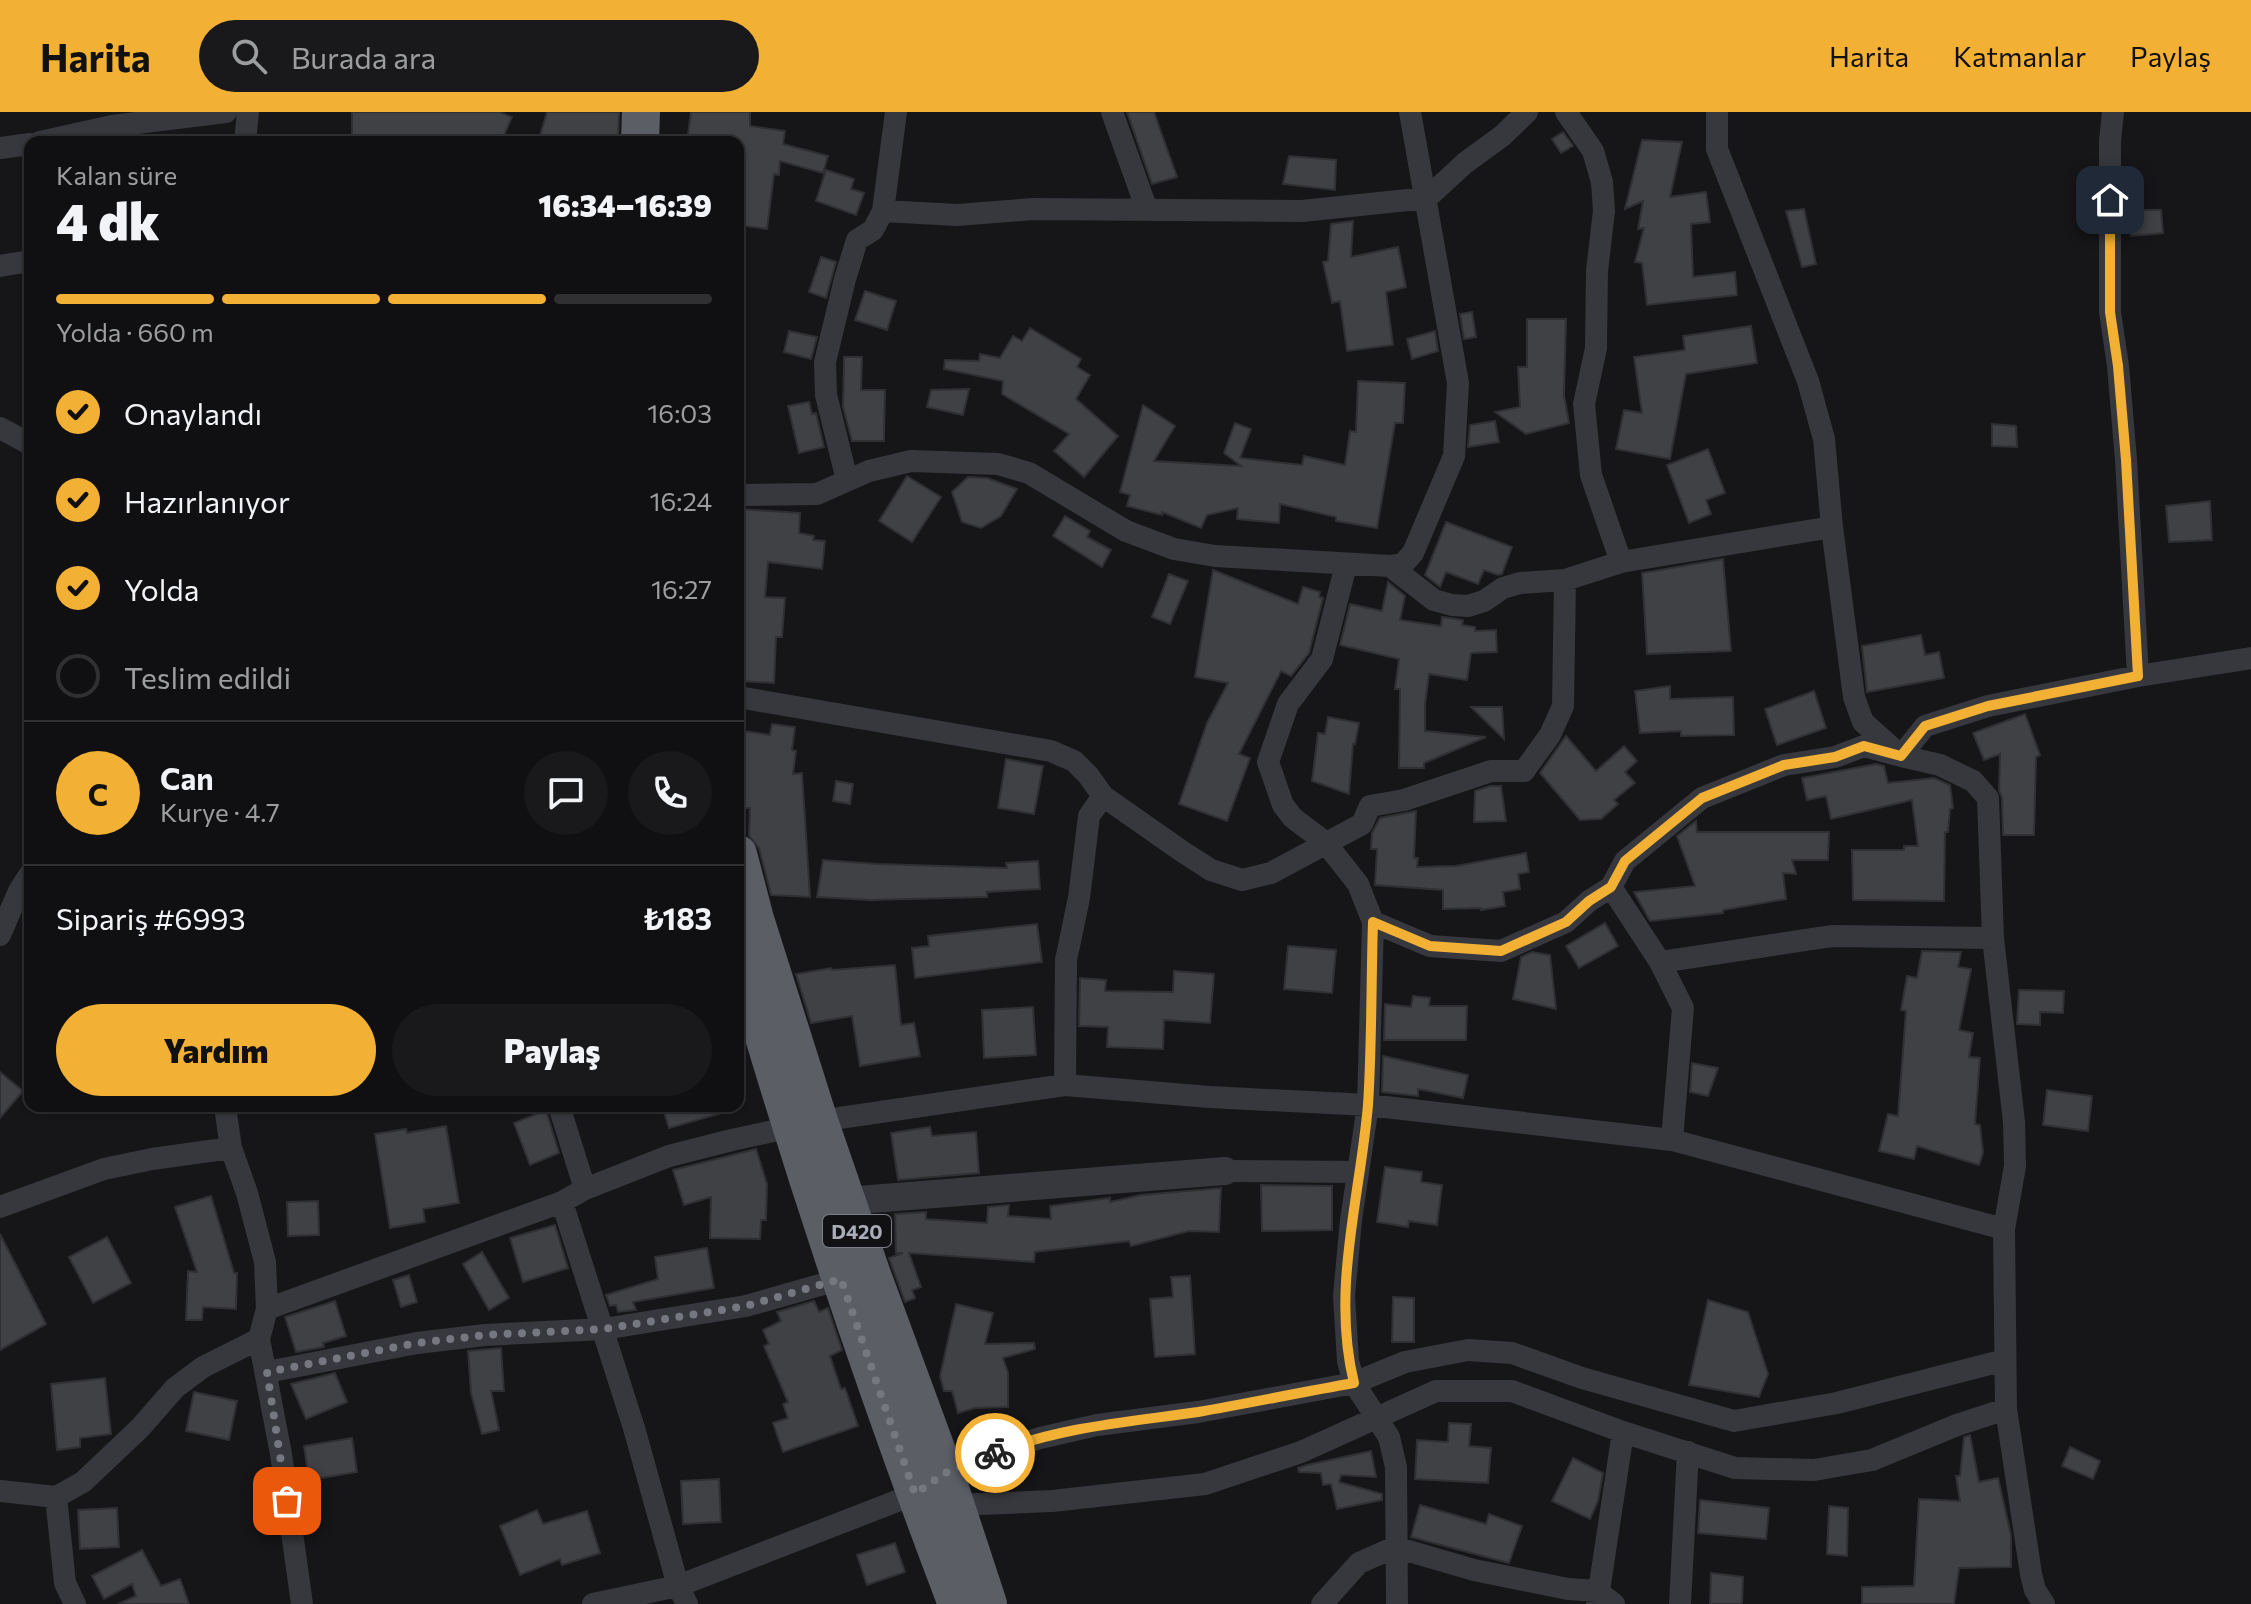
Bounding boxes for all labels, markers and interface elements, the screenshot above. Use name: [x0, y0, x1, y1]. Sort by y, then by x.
search box: [199, 20, 759, 92]
text: Harita: [40, 33, 151, 80]
icon: search: [227, 34, 271, 78]
text: Burada ara: [291, 38, 436, 75]
text: Harita: [1829, 39, 1909, 73]
text: Katmanlar: [1953, 39, 2086, 73]
text: Paylaş: [2130, 39, 2211, 73]
text: Kalan süre: [56, 159, 177, 190]
pin: [2076, 166, 2144, 234]
icon: home: [2088, 178, 2132, 222]
text: 16:34–16:39: [538, 186, 712, 223]
text: 4 dk: [56, 188, 160, 252]
text: Yolda · 660 m: [56, 316, 214, 347]
icon: check: [56, 390, 100, 434]
text: Onaylandı: [124, 394, 262, 431]
text: 16:03: [647, 397, 712, 428]
icon: check: [56, 478, 100, 522]
text: Hazırlanıyor: [124, 482, 290, 519]
text: 16:24: [649, 485, 712, 516]
icon: check: [56, 566, 100, 610]
text: Yolda: [124, 570, 199, 607]
text: 16:27: [651, 573, 712, 604]
text: Teslim edildi: [124, 658, 291, 695]
button: chat: [524, 751, 608, 835]
button: phone: [628, 751, 712, 835]
text: Can: [160, 759, 214, 796]
text: C: [88, 775, 108, 812]
text: Kurye · 4.7: [160, 796, 280, 827]
text: Sipariş #6993: [56, 899, 246, 936]
text: ₺183: [643, 899, 712, 936]
button: Yardım: [56, 1004, 376, 1096]
button: Paylaş: [392, 1004, 712, 1096]
road number: D420: [823, 1215, 891, 1247]
courier: [955, 1413, 1035, 1493]
icon: bike: [973, 1431, 1017, 1475]
pin: [253, 1467, 321, 1535]
icon: bag: [265, 1479, 309, 1523]

